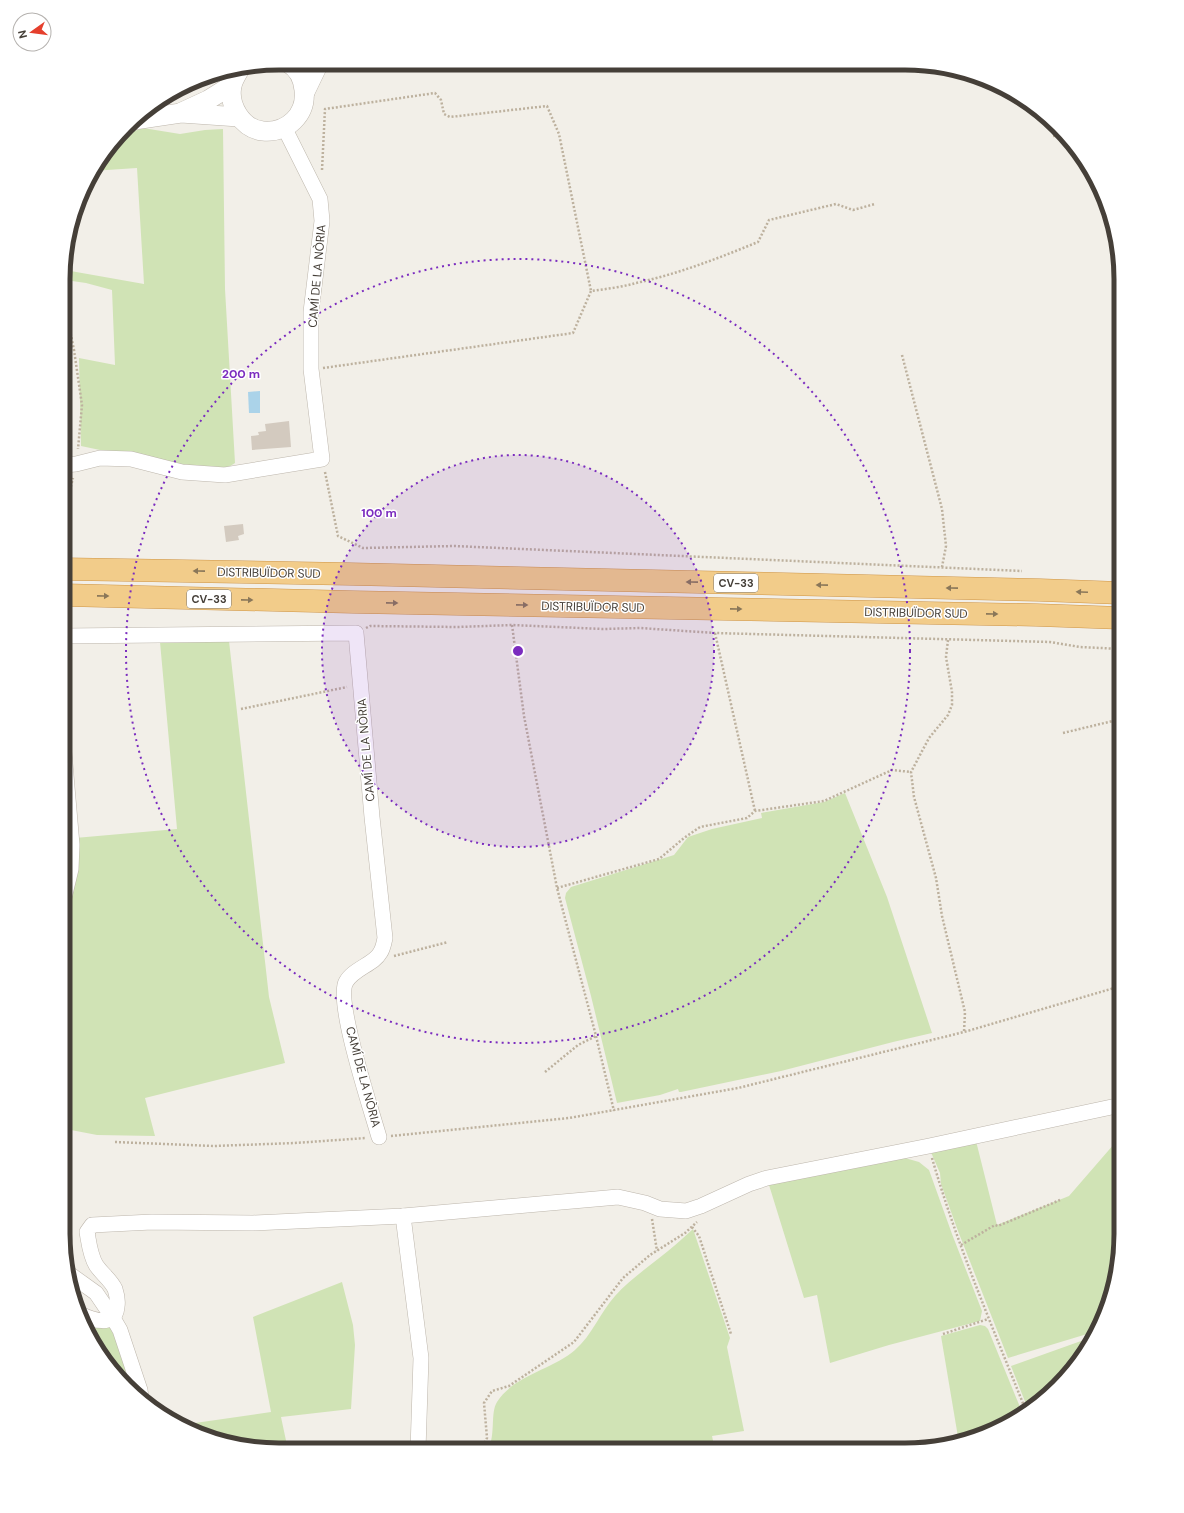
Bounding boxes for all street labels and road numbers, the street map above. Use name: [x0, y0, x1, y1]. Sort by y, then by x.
street label: CAMÍ DE LA NÒRIA: [305, 224, 329, 328]
street label: DISTRIBUÏDOR SUD: [217, 564, 321, 582]
road number: CV-33: [714, 574, 758, 592]
road number: CV-33: [187, 590, 231, 608]
street label: DISTRIBUÏDOR SUD: [541, 598, 645, 616]
street label: DISTRIBUÏDOR SUD: [864, 604, 968, 622]
street label: CAMÍ DE LA NÒRIA: [354, 698, 378, 802]
street label: CAMÍ DE LA NÒRIA: [342, 1025, 384, 1129]

